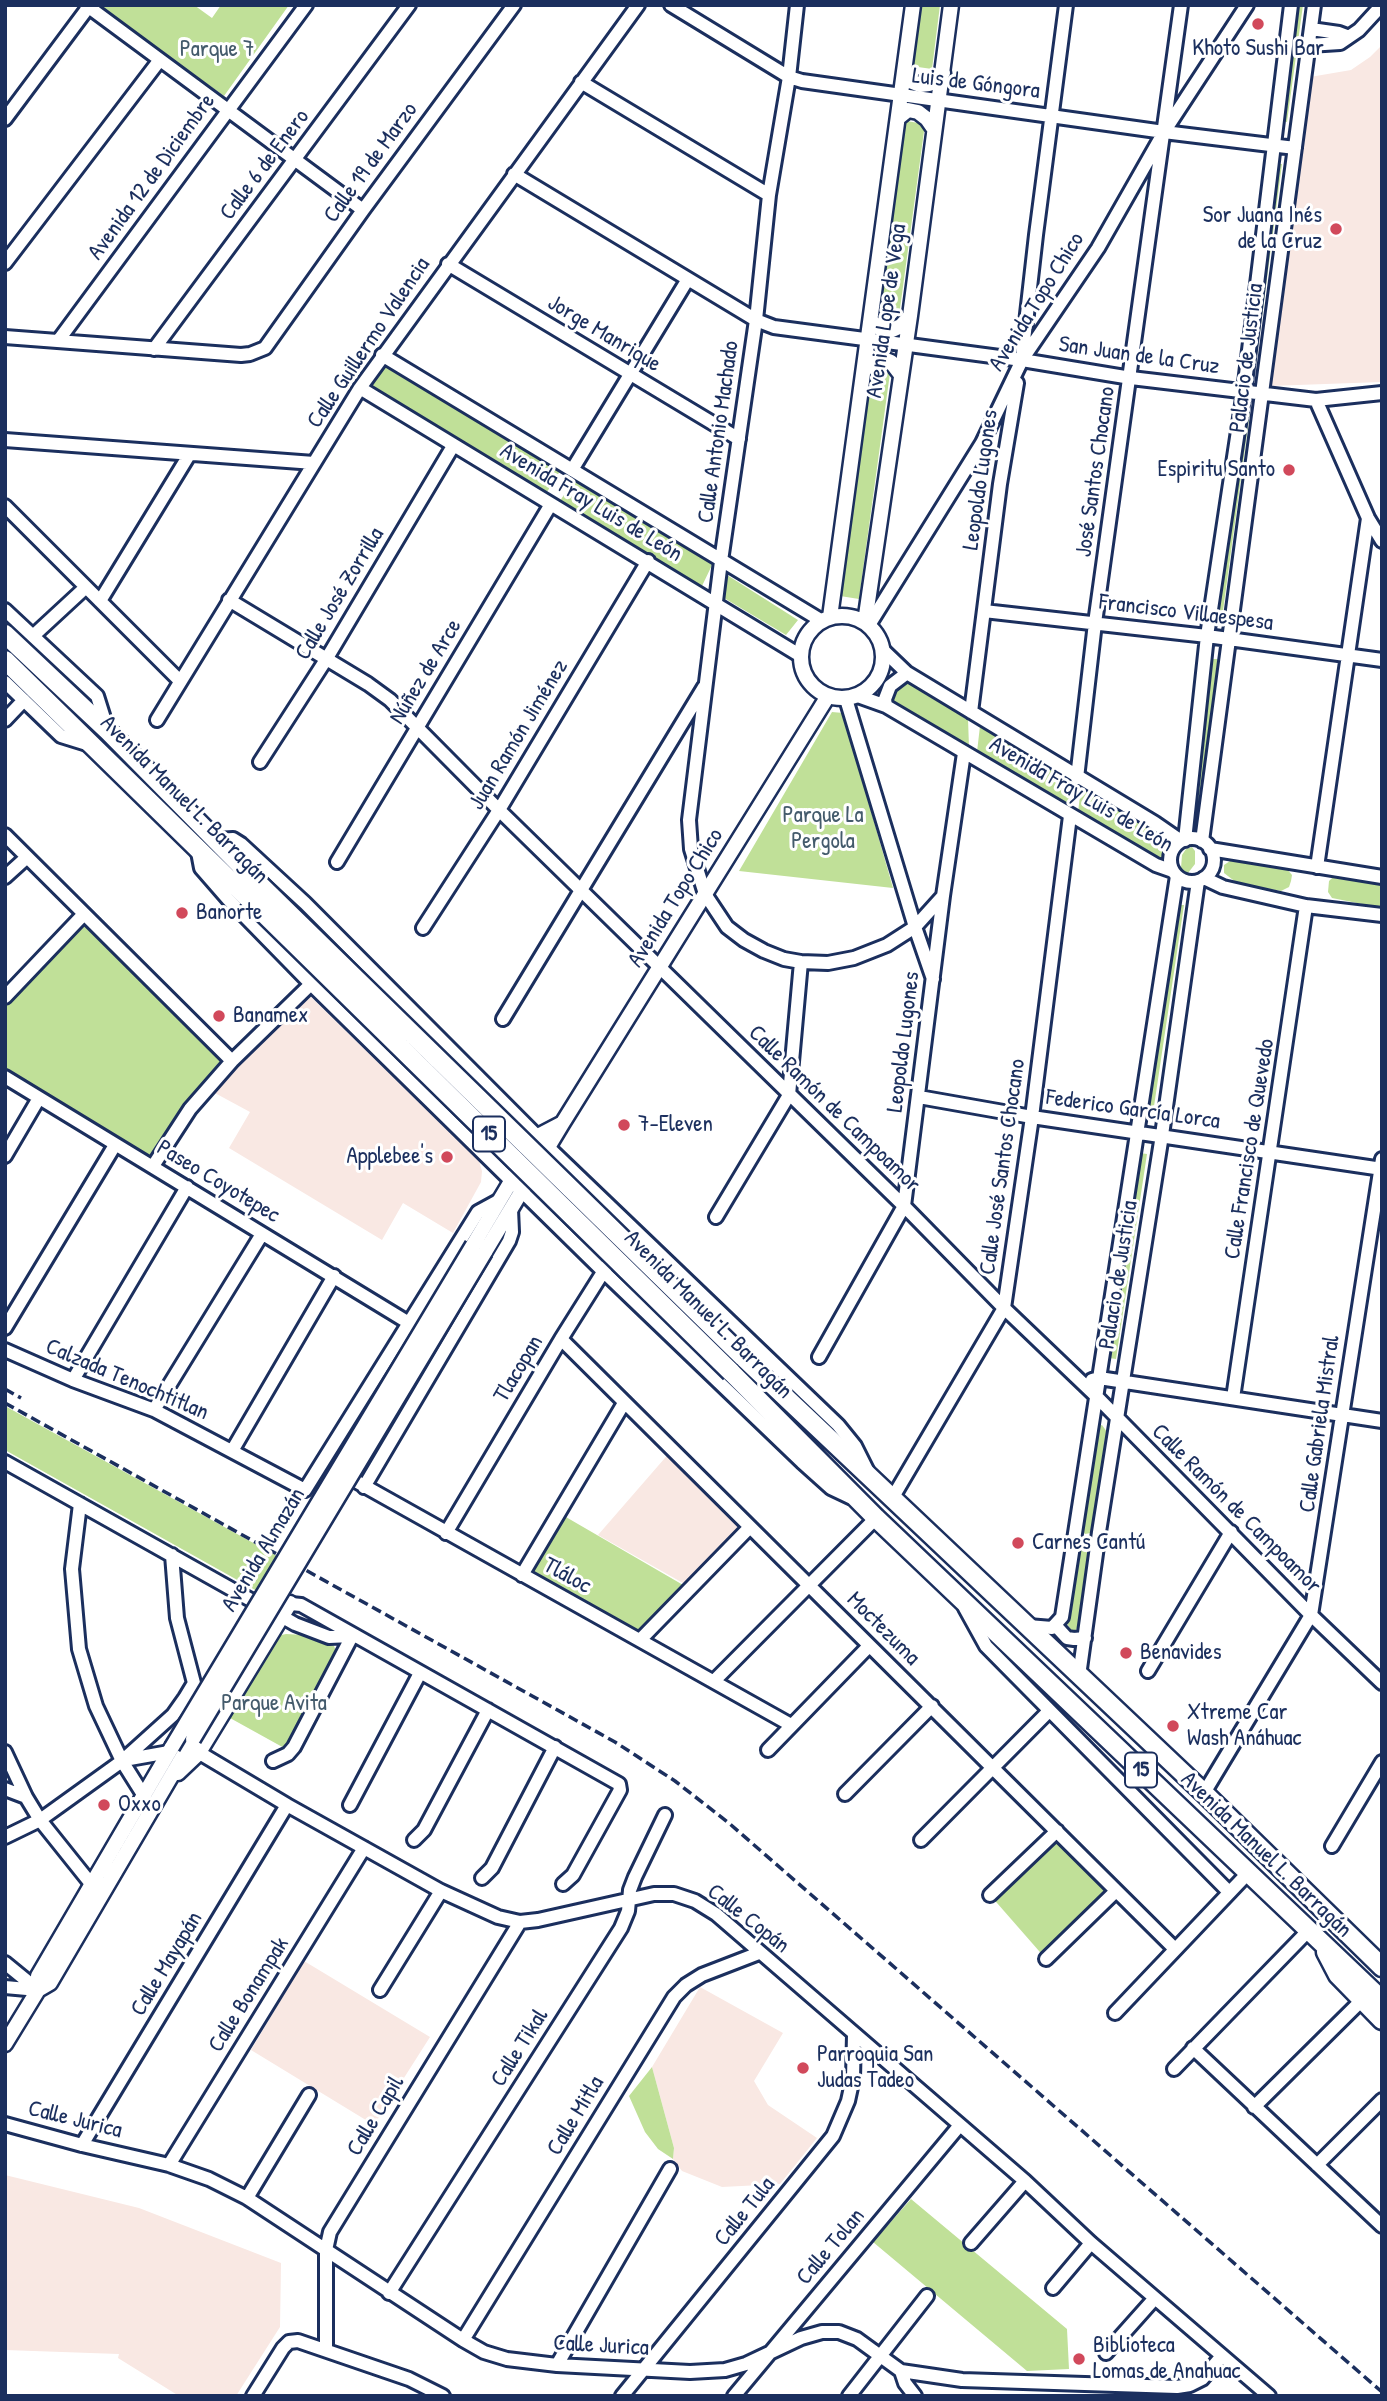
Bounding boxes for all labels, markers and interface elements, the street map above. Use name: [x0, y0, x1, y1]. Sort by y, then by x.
marker: Khoto Sushi Bar: [1250, 16, 1266, 32]
place label: Khoto Sushi Bar: [1192, 35, 1324, 63]
park label: Parque 7: [180, 36, 254, 64]
street label: Luis de Góngora: [911, 62, 1041, 106]
street label: Avenida 12 de Diciembre: [82, 89, 222, 265]
street label: Calle 19 de Marzo: [318, 97, 424, 229]
street label: Calle 6 de Enero: [214, 104, 316, 226]
place label: Sor Juana Inés de la Cruz: [1203, 202, 1322, 256]
marker: Sor Juana Inés de la Cruz: [1328, 221, 1344, 237]
street label: Avenida Lope de Vega: [861, 222, 913, 400]
street label: Avenida Topo Chico: [983, 228, 1091, 376]
street label: Calle Guillermo Valencia: [302, 252, 436, 434]
street label: Palacio de Justicia: [1224, 282, 1270, 434]
street label: Jorge Manrique: [542, 289, 666, 379]
street label: San Juan de la Cruz: [1057, 331, 1221, 381]
street label: Calle Antonio Machado: [693, 339, 745, 525]
street label: José Santos Chocano: [1070, 385, 1122, 559]
street label: Leopoldo Lugones: [957, 408, 1005, 552]
street label: Avenida Fray Luis de León: [495, 438, 687, 568]
place label: Espiritu Santo: [1157, 456, 1275, 484]
marker: Espiritu Santo: [1281, 462, 1297, 478]
street label: Calle José Zorrilla: [290, 523, 390, 665]
street label: Francisco Villaespesa: [1097, 589, 1275, 637]
street label: Núñez de Arce: [384, 614, 468, 730]
street label: Juan Ramón Jiménez: [463, 655, 575, 815]
street label: Avenida Manuel L. Barragán: [94, 710, 274, 890]
street label: Avenida Fray Luis de León: [984, 731, 1178, 859]
park label: Parque La Pergola: [783, 802, 863, 856]
street label: Avenida Topo Chico: [622, 824, 730, 972]
place label: Banorte: [196, 899, 262, 927]
marker: Banorte: [174, 905, 190, 921]
street label: Leopoldo Lugones: [882, 970, 926, 1114]
place label: Banamex: [233, 1002, 308, 1030]
marker: Banamex: [211, 1008, 227, 1024]
street label: Calle Ramón de Campoamor: [742, 1020, 926, 1198]
street label: Calle Francisco de Quevedo: [1219, 1037, 1281, 1261]
street label: Calle José Santos Chocano: [974, 1057, 1032, 1277]
street label: Federico García Lorca: [1044, 1084, 1222, 1136]
place label: 7-Eleven: [638, 1111, 713, 1139]
road number: 15: [473, 1116, 505, 1152]
marker: 7-Eleven: [616, 1117, 632, 1133]
street label: Paseo Coyotepec: [152, 1135, 284, 1229]
place label: Applebee's: [346, 1143, 433, 1171]
marker: Applebee's: [439, 1149, 455, 1165]
street label: Palacio de Justicia: [1094, 1199, 1144, 1351]
street label: Avenida Manuel L. Barragán: [618, 1225, 798, 1405]
street label: Tlacopan: [488, 1330, 550, 1408]
street label: Calzada Tenochtitlan: [41, 1333, 213, 1427]
street label: Calle Gabriela Mistral: [1294, 1334, 1346, 1514]
street label: Calle Ramón de Campoamor: [1145, 1418, 1327, 1600]
street label: Avenida Almazán: [216, 1483, 312, 1617]
place label: Carnes Cantú: [1032, 1529, 1145, 1557]
marker: Carnes Cantú: [1010, 1535, 1026, 1551]
street label: Tláloc: [538, 1552, 596, 1600]
street label: Moctezuma: [840, 1586, 926, 1672]
place label: Benavides: [1140, 1639, 1222, 1667]
marker: Benavides: [1118, 1645, 1134, 1661]
park label: Parque Avita: [221, 1690, 327, 1718]
place label: Xtreme Car Wash Anáhuac: [1187, 1699, 1301, 1753]
marker: Xtreme Car Wash Anáhuac: [1165, 1718, 1181, 1734]
road number: 15: [1125, 1752, 1157, 1788]
street label: Avenida Manuel L. Barragán: [1175, 1766, 1357, 1944]
place label: Oxxo: [118, 1791, 161, 1819]
marker: Oxxo: [96, 1797, 112, 1813]
street label: Calle Copán: [701, 1878, 795, 1960]
street label: Calle Mayapán: [125, 1907, 209, 2021]
street label: Calle Bonampak: [203, 1932, 295, 2058]
street label: Calle Tikal: [485, 2004, 555, 2092]
place label: Parroquia San Judas Tadeo: [817, 2041, 933, 2095]
marker: Parroquia San Judas Tadeo: [795, 2060, 811, 2076]
street label: Calle Capil: [341, 2071, 411, 2161]
street label: Calle Mitla: [542, 2071, 610, 2161]
street label: Calle Jurica: [25, 2095, 125, 2145]
street label: Calle Tula: [709, 2172, 781, 2252]
street label: Calle Tolan: [791, 2203, 871, 2291]
street label: Calle Jurica: [553, 2330, 649, 2362]
place label: Biblioteca Lomas de Anahuac: [1093, 2332, 1240, 2386]
marker: Biblioteca Lomas de Anahuac: [1071, 2351, 1087, 2367]

